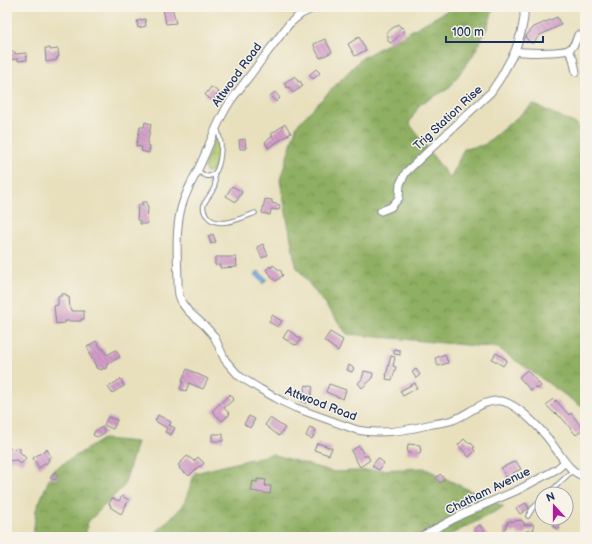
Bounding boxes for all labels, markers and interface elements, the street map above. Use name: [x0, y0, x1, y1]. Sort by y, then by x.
scale bar: [446, 18, 543, 44]
text: 100 m: [452, 25, 484, 40]
street label: Attwood Road: [209, 40, 265, 110]
street label: Trig Station Rise: [410, 82, 486, 154]
street label: Attwood Road: [283, 383, 359, 425]
street label: Chatham Avenue: [443, 464, 533, 518]
north arrow: [534, 486, 574, 526]
text: N: [544, 490, 557, 505]

